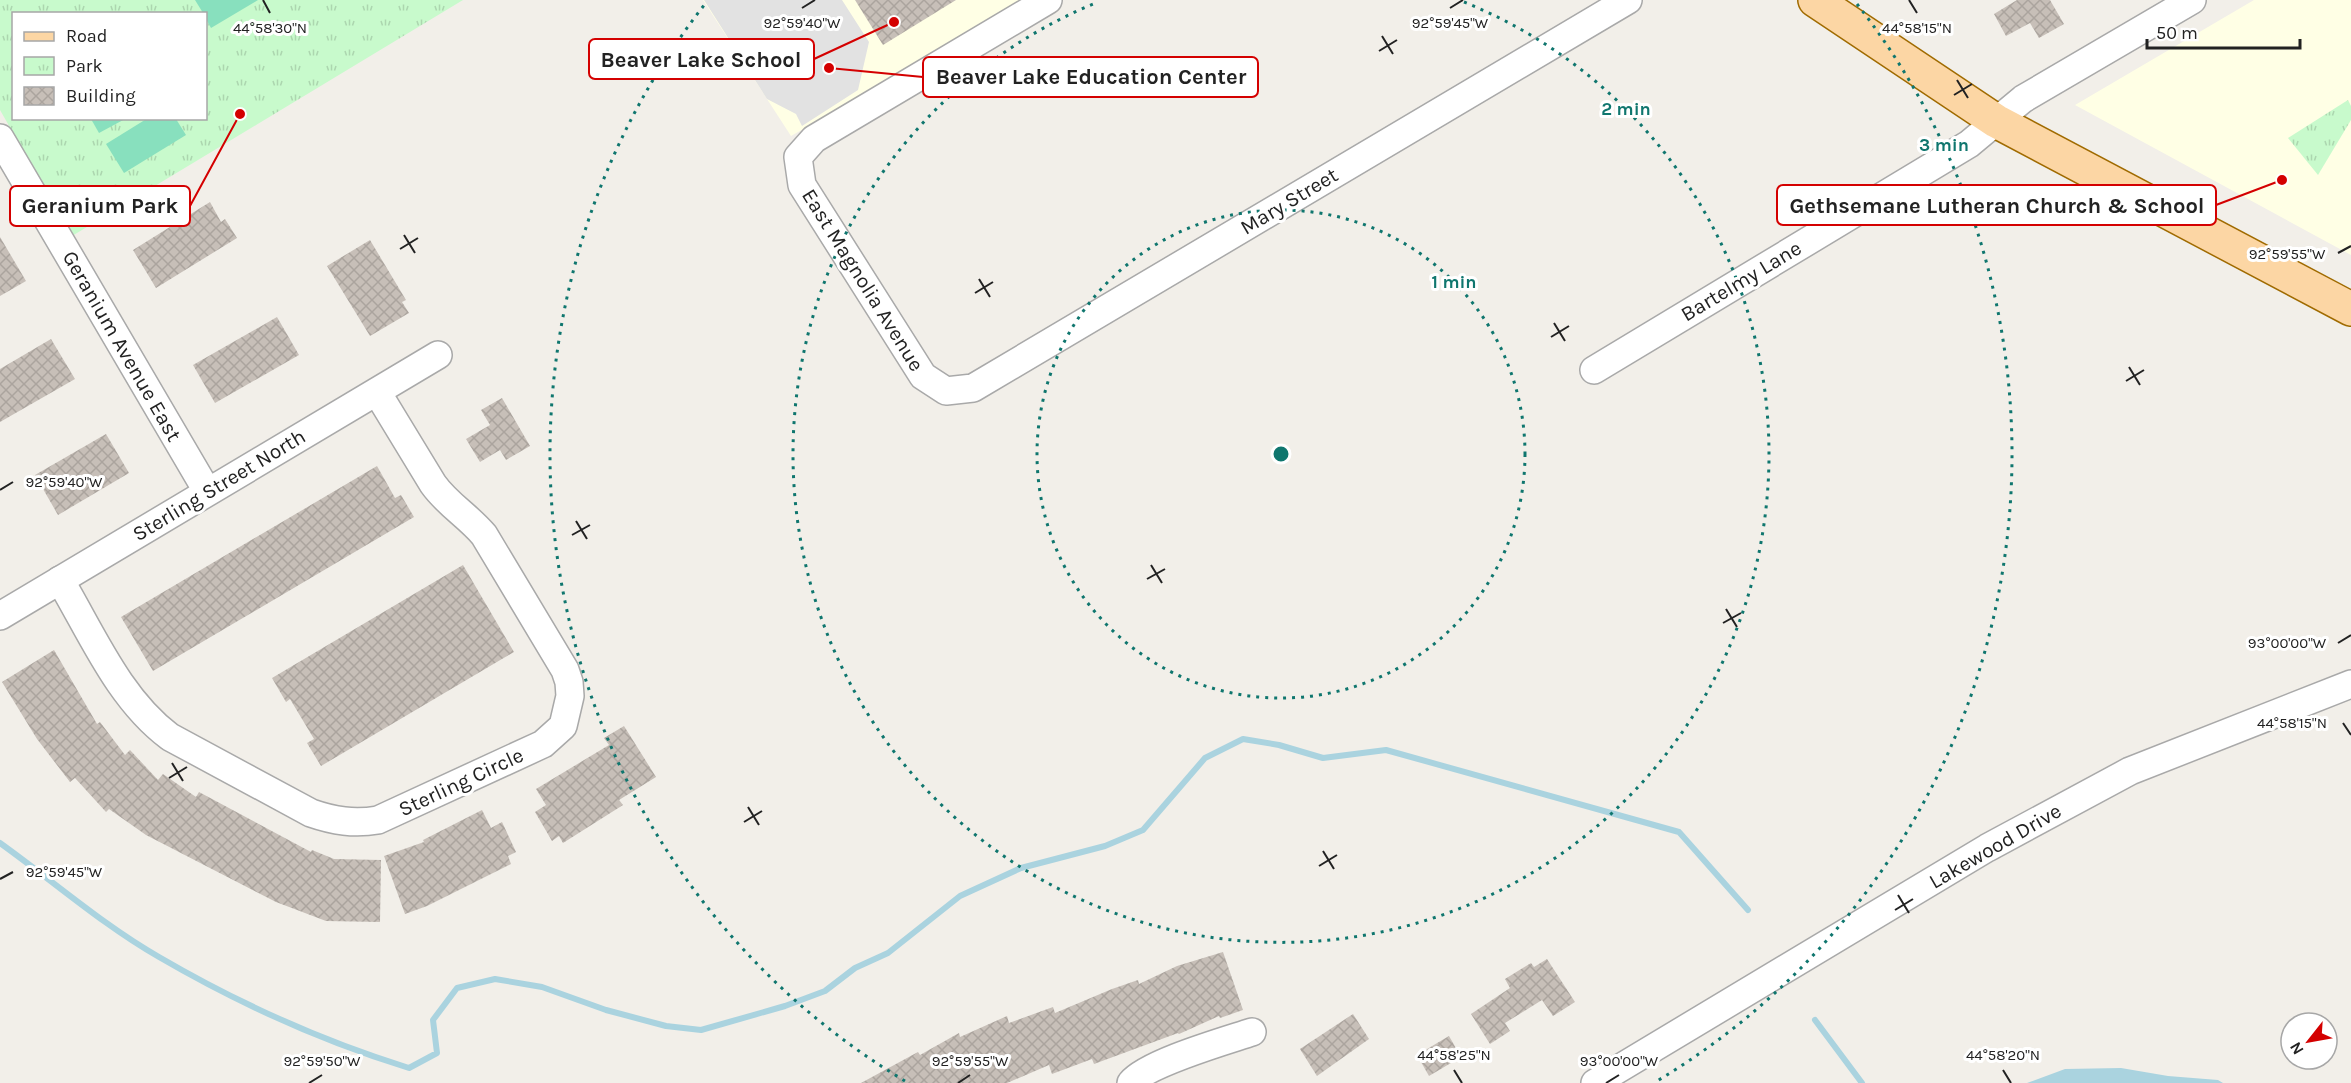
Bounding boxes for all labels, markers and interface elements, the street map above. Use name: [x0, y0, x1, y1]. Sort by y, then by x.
legend: [12, 12, 207, 120]
scale bar: [2147, 12, 2300, 50]
text: 92°59'40"W: [764, 14, 841, 32]
text: 92°59'45"W: [1412, 14, 1489, 32]
text: 44°58'30"N: [233, 19, 307, 37]
text: 44°58'15"N: [1882, 19, 1952, 37]
text: 50 m: [2156, 22, 2198, 44]
text: Road: [66, 25, 107, 47]
callout: Beaver Lake School: [589, 39, 814, 79]
text: Beaver Lake School: [600, 47, 802, 73]
text: Park: [66, 55, 103, 77]
callout: Beaver Lake Education Center: [923, 57, 1258, 97]
text: Beaver Lake Education Center: [936, 64, 1247, 90]
text: Building: [66, 85, 136, 107]
text: 2 min: [1601, 98, 1651, 120]
text: 3 min: [1919, 134, 1969, 156]
street label: Mary Street: [1236, 163, 1342, 239]
street label: East Magnolia Avenue: [797, 184, 929, 376]
callout: Gethsemane Lutheran Church & School: [1777, 185, 2216, 225]
callout: Geranium Park: [10, 186, 190, 226]
text: Geranium Park: [22, 193, 178, 219]
text: Gethsemane Lutheran Church & School: [1789, 193, 2205, 219]
street label: Bartelmy Lane: [1677, 236, 1805, 326]
text: 92°59'55"W: [2249, 245, 2326, 263]
street label: Geranium Avenue East: [58, 246, 186, 446]
text: 1 min: [1431, 271, 1477, 293]
street label: Sterling Street North: [128, 424, 310, 546]
centre of rings: [1271, 444, 1291, 464]
text: 92°59'40"W: [26, 473, 103, 491]
text: 93°00'00"W: [2248, 634, 2327, 652]
text: 44°58'15"N: [2257, 714, 2327, 732]
street label: Sterling Circle: [395, 743, 527, 821]
street label: Lakewood Drive: [1925, 798, 2065, 894]
text: 92°59'45"W: [26, 863, 103, 881]
north arrow: [2279, 1011, 2339, 1071]
text: N: [2285, 1039, 2308, 1058]
text: 44°58'25"N: [1417, 1046, 1491, 1064]
text: 44°58'20"N: [1966, 1046, 2040, 1064]
text: 92°59'50"W: [283, 1052, 361, 1070]
text: 92°59'55"W: [932, 1052, 1009, 1070]
text: 93°00'00"W: [1580, 1052, 1659, 1070]

